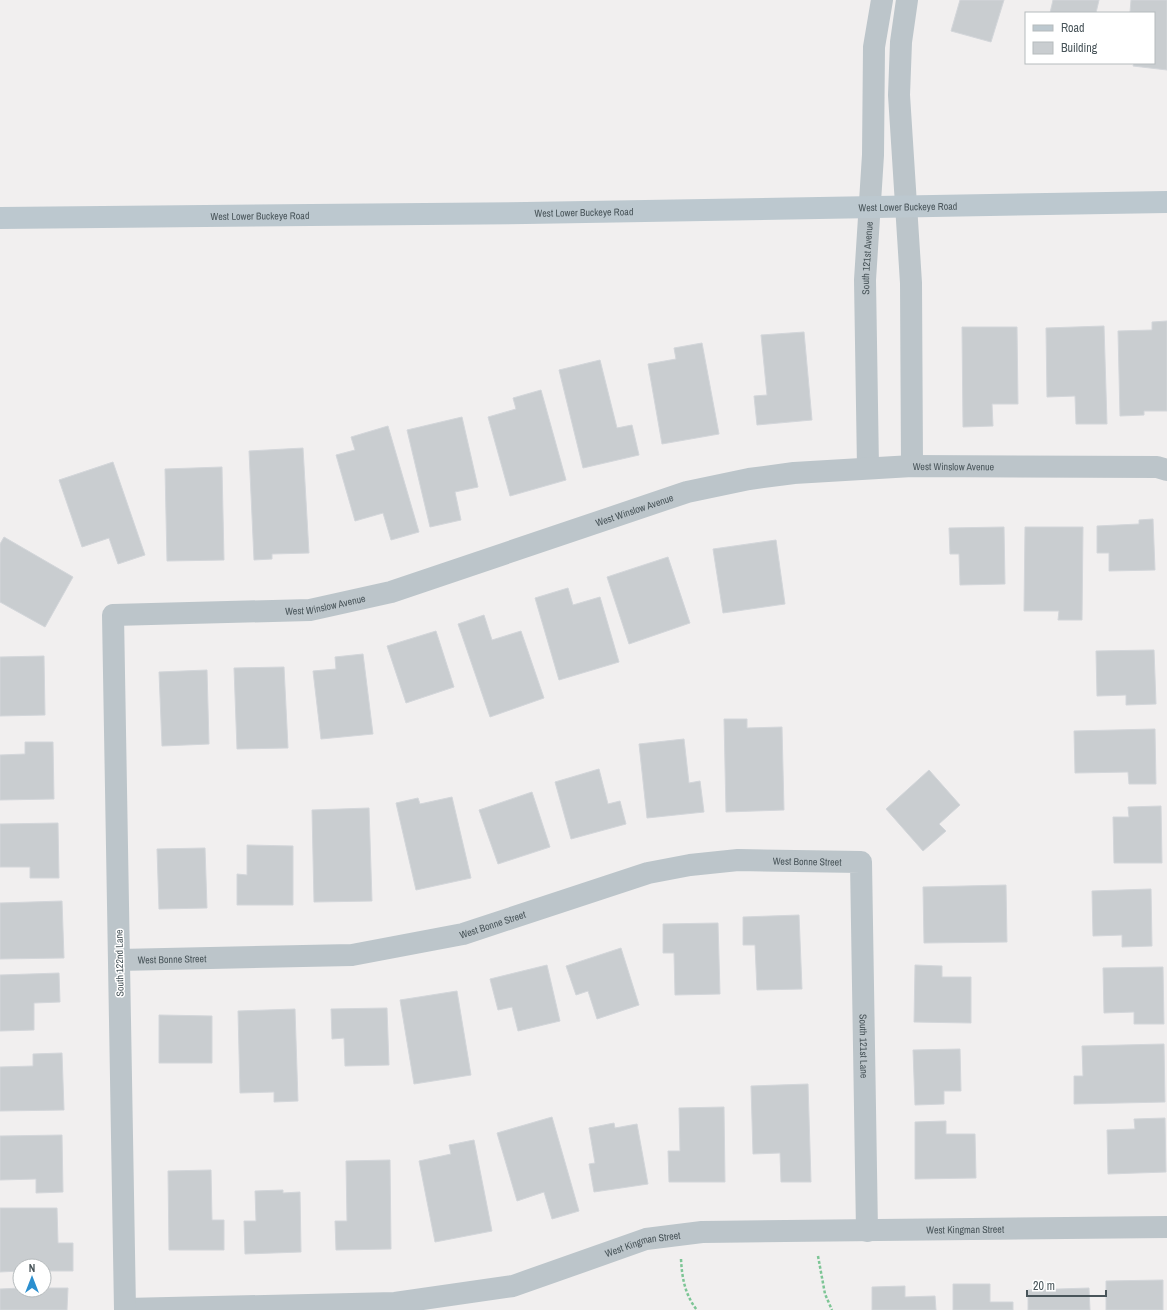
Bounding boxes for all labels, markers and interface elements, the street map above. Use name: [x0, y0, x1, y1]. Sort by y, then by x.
legend: [1025, 12, 1155, 64]
text: Road: [1061, 20, 1085, 36]
text: Building: [1061, 40, 1098, 56]
street label: West Lower Buckeye Road: [858, 200, 957, 214]
street label: West Lower Buckeye Road: [534, 205, 634, 220]
street label: West Lower Buckeye Road: [211, 209, 309, 223]
street label: South 121st Avenue: [859, 221, 876, 295]
street label: West Winslow Avenue: [913, 460, 995, 473]
street label: West Winslow Avenue: [594, 491, 676, 529]
street label: West Winslow Avenue: [285, 592, 367, 618]
street label: West Bonne Street: [773, 855, 842, 869]
street label: West Bonne Street: [458, 908, 528, 942]
street label: South 122nd Lane: [112, 929, 127, 997]
street label: West Bonne Street: [137, 952, 207, 967]
street label: South 121st Lane: [856, 1014, 871, 1079]
street label: West Kingman Street: [926, 1223, 1005, 1237]
street label: West Kingman Street: [603, 1229, 682, 1260]
north arrow: [12, 1258, 52, 1298]
text: N: [29, 1261, 35, 1275]
scale bar: [1027, 1272, 1106, 1298]
text: 20 m: [1033, 1278, 1055, 1294]

